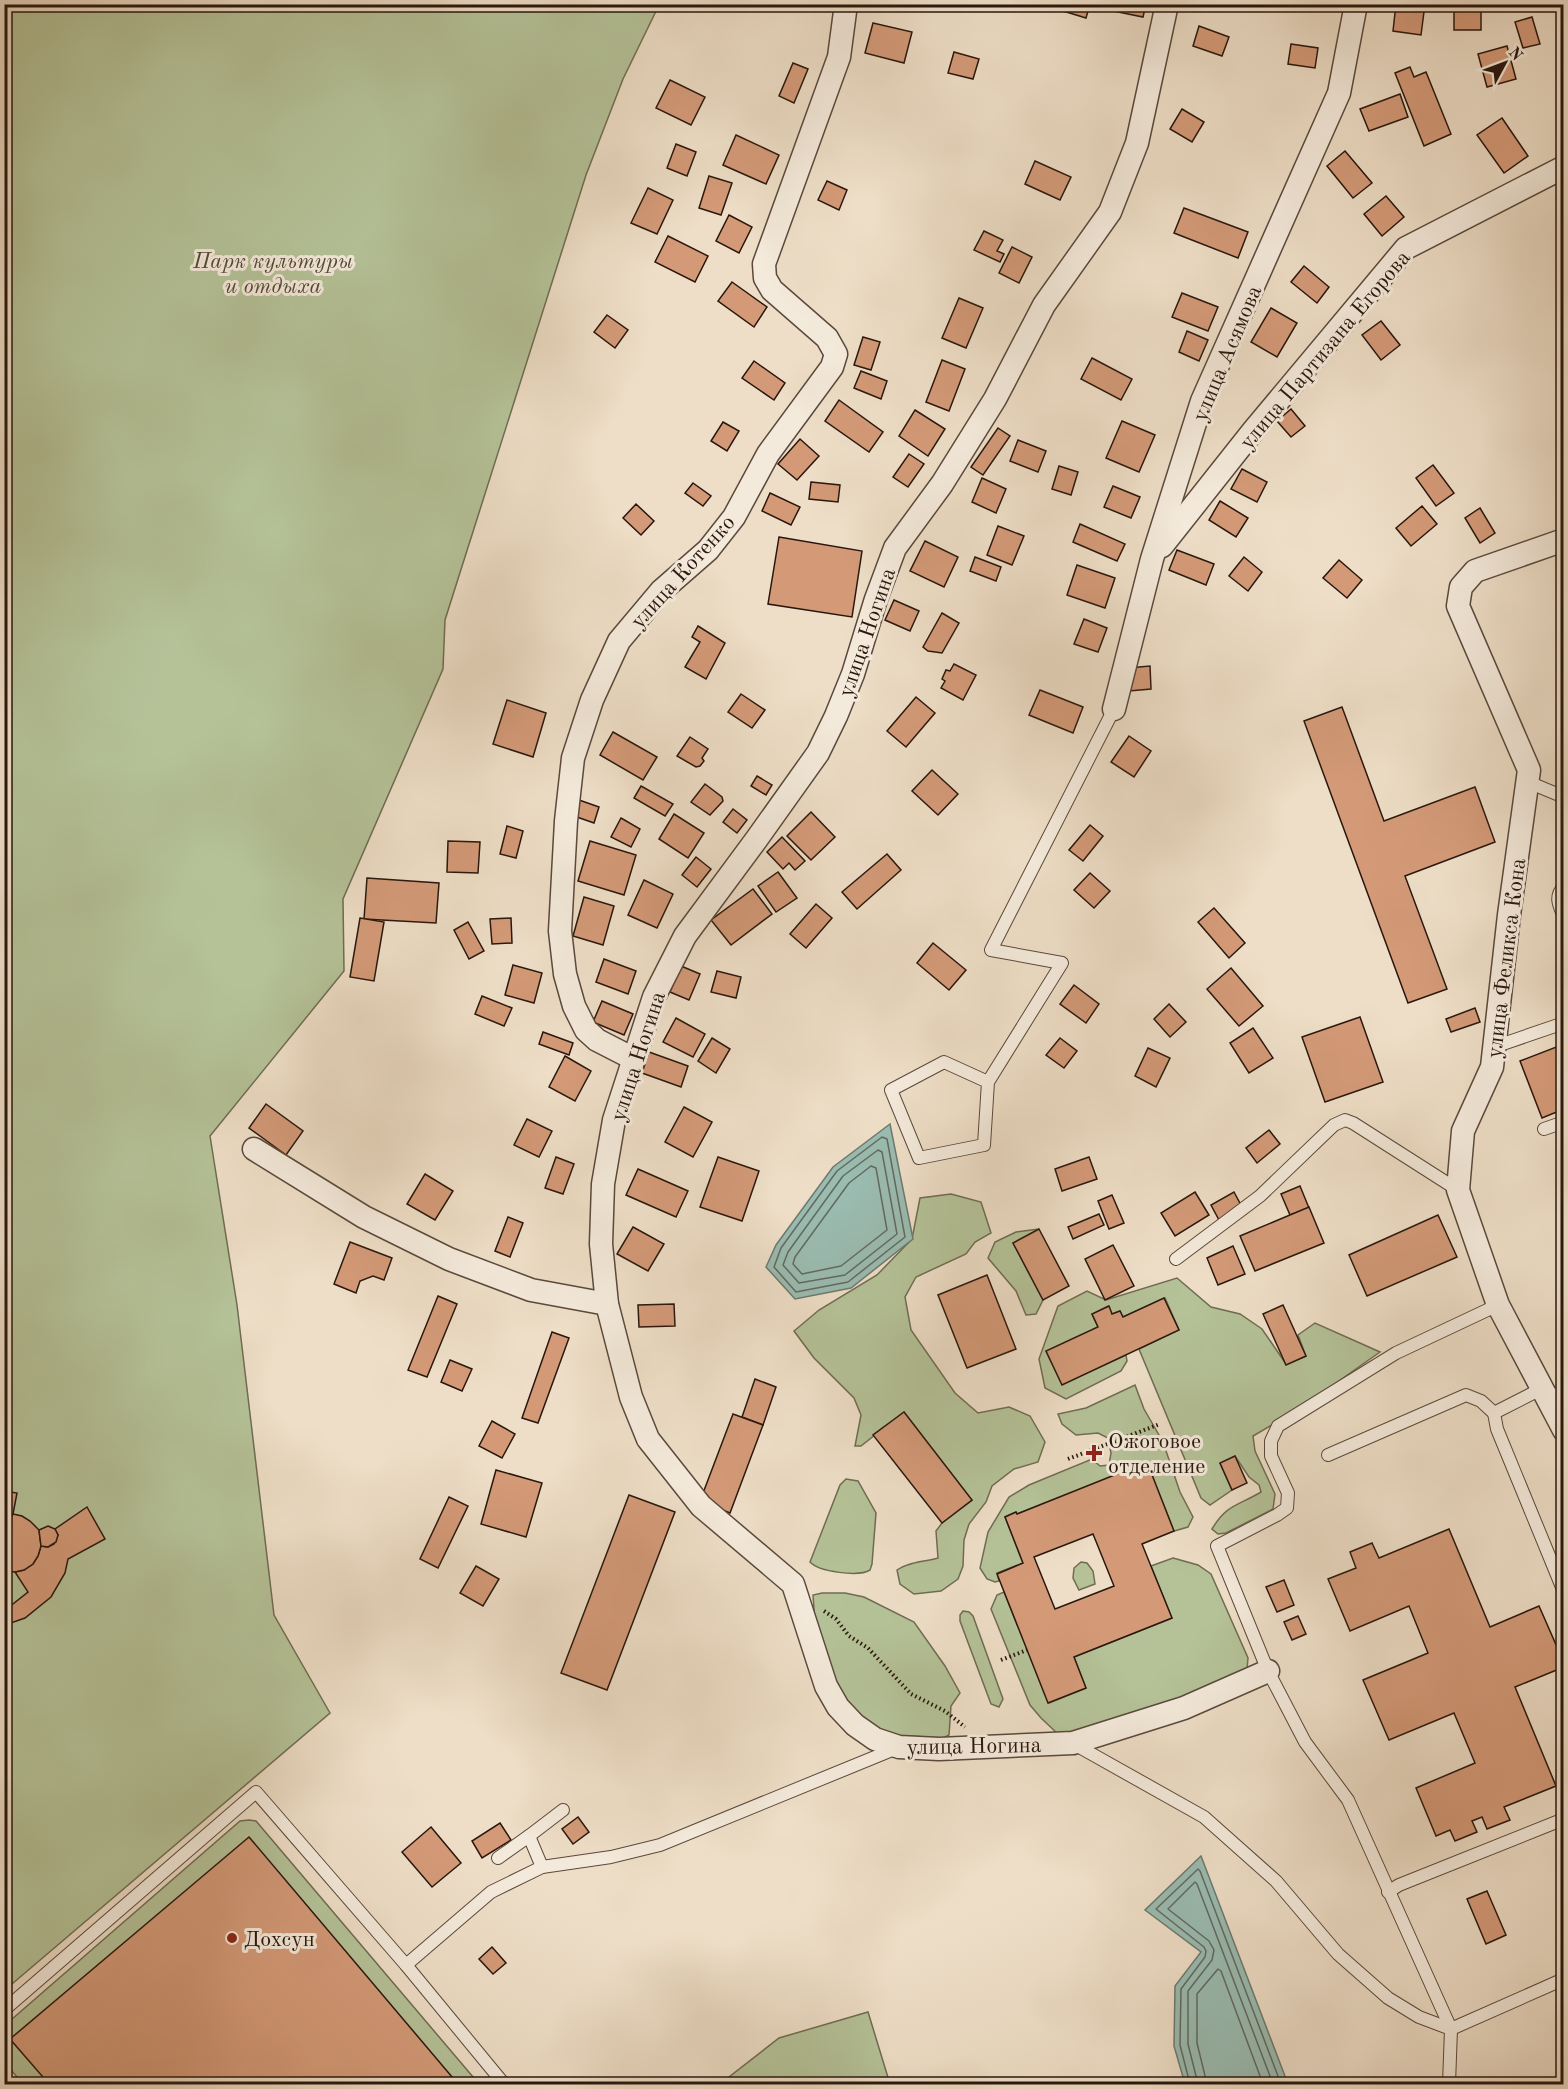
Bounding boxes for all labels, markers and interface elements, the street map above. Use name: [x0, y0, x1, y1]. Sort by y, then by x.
north arrow: [1475, 33, 1535, 93]
text: N: [1505, 45, 1525, 65]
street label: улица Партизана Егорова: [1236, 247, 1415, 454]
park label: Парк культуры и отдыха: [192, 251, 353, 298]
street label: улица Асямова: [1189, 282, 1266, 425]
street label: улица Котенко: [627, 512, 740, 633]
street label: улица Ногина: [836, 565, 900, 700]
street label: улица Феликса Кона: [1484, 857, 1530, 1060]
street label: улица Ногина: [608, 989, 670, 1124]
place label: Ожоговое отделение: [1108, 1431, 1205, 1478]
marker: Ожоговое отделение: [1085, 1444, 1103, 1462]
street label: улица Ногина: [906, 1735, 1042, 1759]
place label: Дохсун: [244, 1929, 315, 1951]
marker: Дохсун: [225, 1931, 239, 1945]

